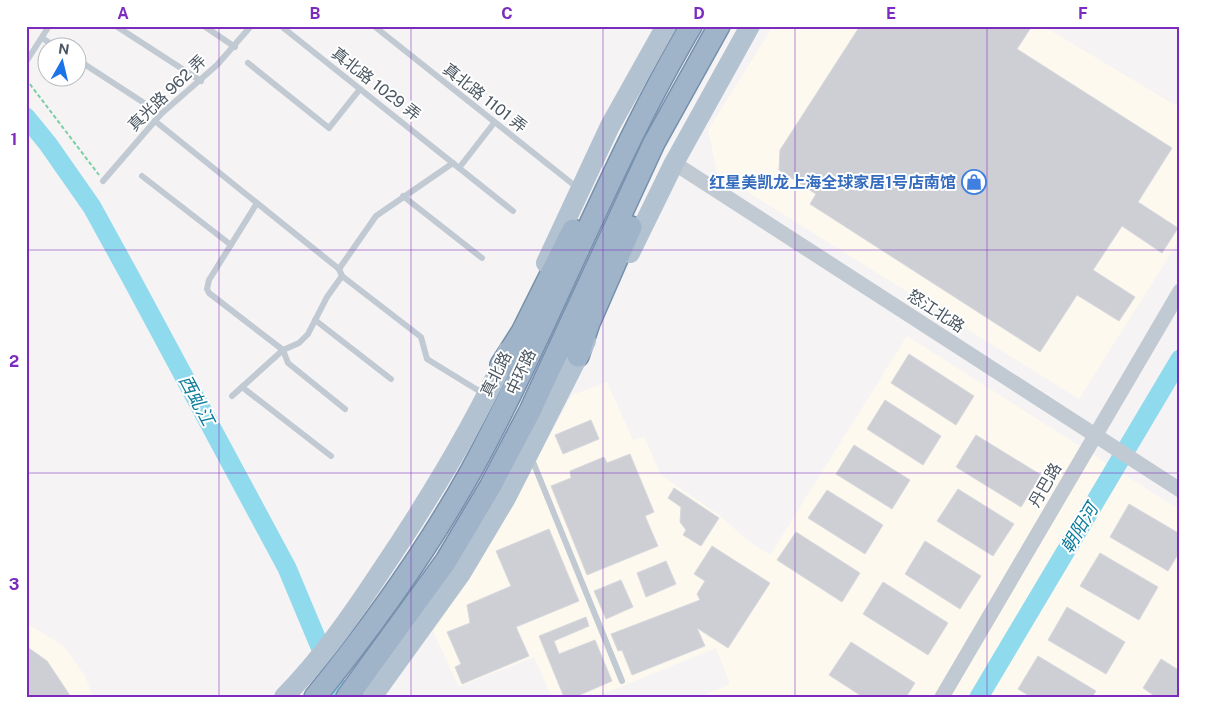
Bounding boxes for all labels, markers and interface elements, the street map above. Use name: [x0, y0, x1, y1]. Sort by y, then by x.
text: A: [117, 4, 129, 23]
text: B: [310, 4, 321, 23]
text: C: [501, 4, 513, 23]
text: D: [693, 4, 705, 23]
text: E: [886, 4, 896, 23]
text: F: [1078, 4, 1088, 23]
north arrow: [38, 38, 88, 88]
text: N: [57, 40, 70, 58]
street label: 真北路 1029 弄: [328, 43, 424, 125]
street label: 真光路 962 弄: [124, 51, 210, 135]
street label: 真北路 1101 弄: [439, 59, 531, 137]
text: 1: [11, 130, 17, 149]
shop icon: 红星美凯龙上海全球家居1号店南馆: [961, 169, 987, 195]
place label: 红星美凯龙上海全球家居1号店南馆: [709, 173, 956, 192]
street label: 怒江北路: [904, 286, 968, 336]
street label: 中环路: [502, 346, 540, 398]
street label: 真北路: [477, 348, 515, 400]
text: 2: [9, 352, 19, 371]
water label: 西虬江: [175, 371, 220, 431]
street label: 丹巴路: [1025, 459, 1065, 511]
water label: 朝阳河: [1056, 497, 1103, 557]
text: 3: [9, 575, 19, 594]

